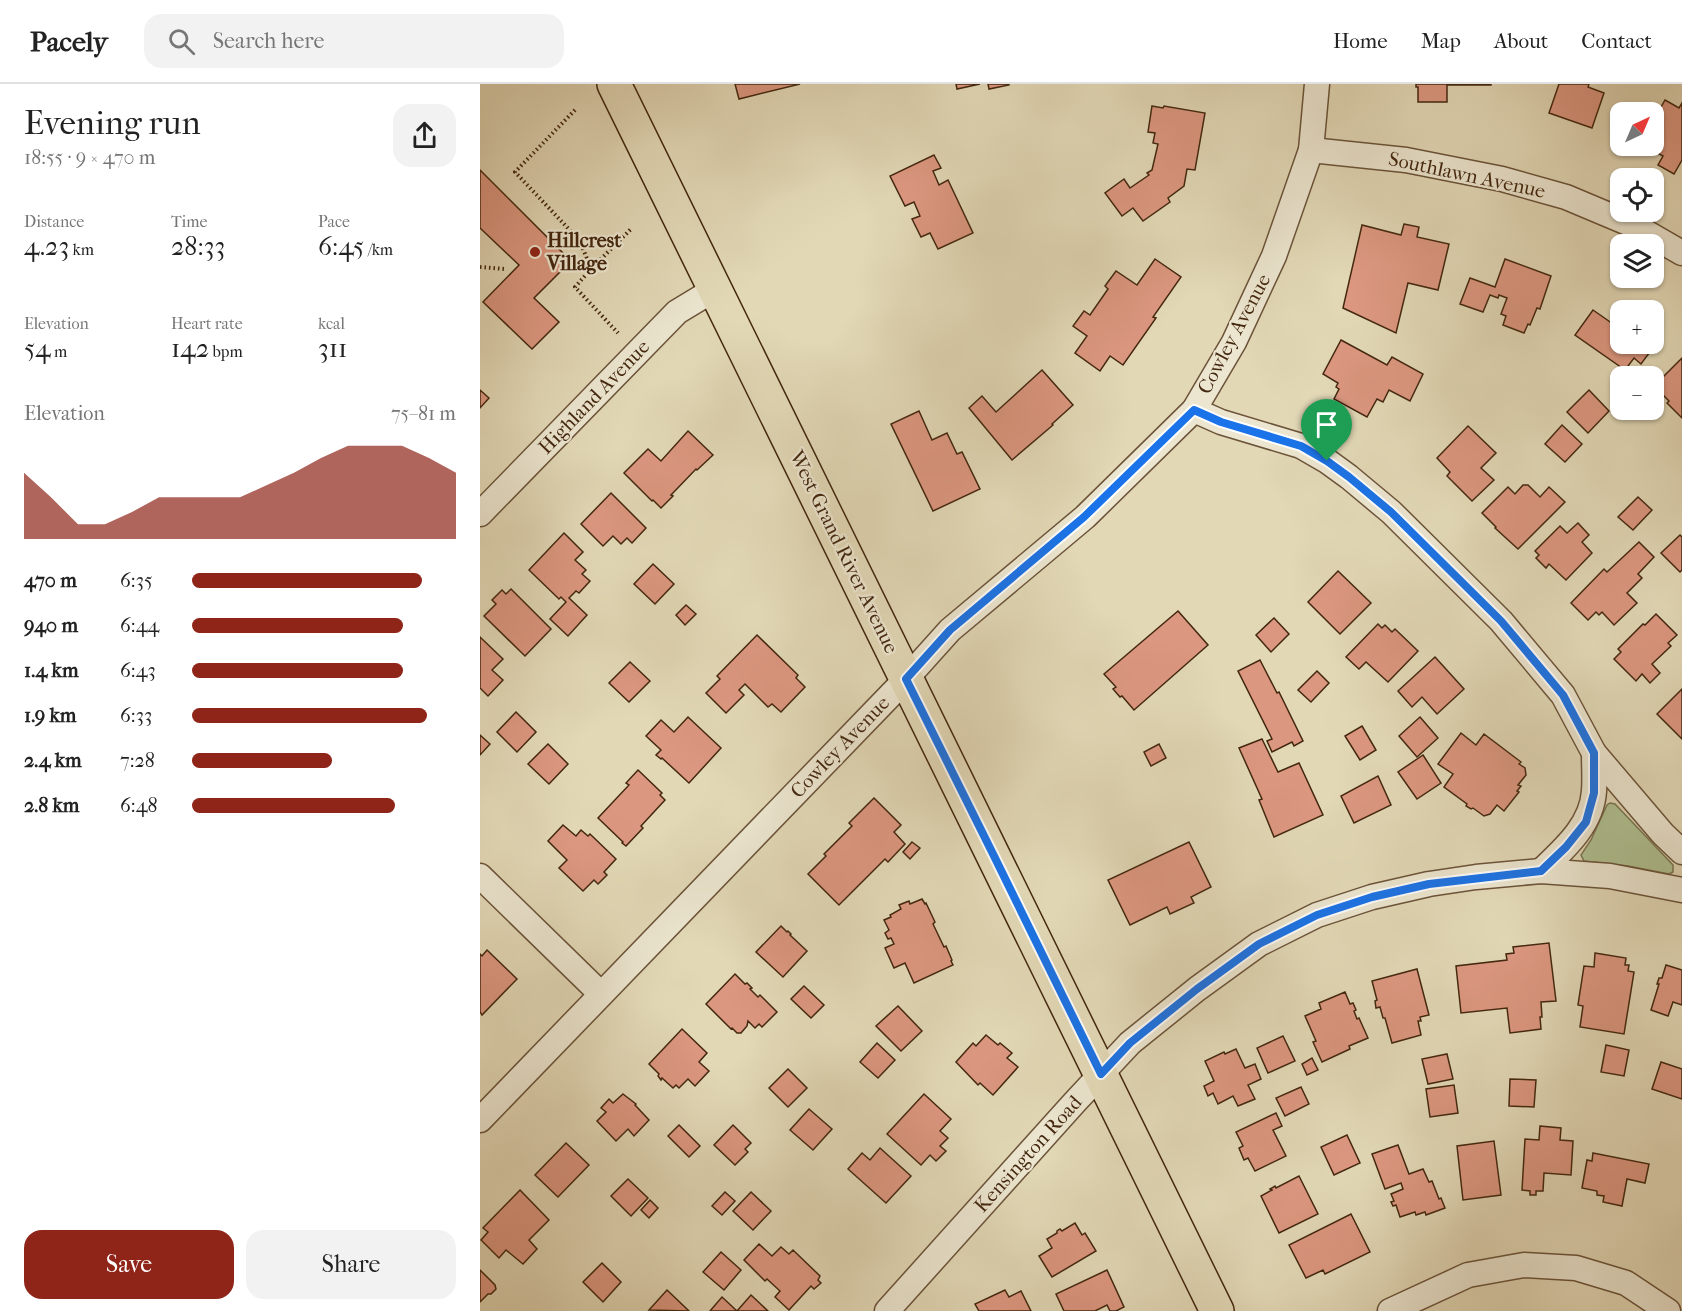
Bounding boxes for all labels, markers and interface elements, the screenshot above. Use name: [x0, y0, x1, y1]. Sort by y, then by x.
search box: [144, 14, 564, 68]
text: Pacely: [30, 25, 108, 58]
icon: search: [165, 25, 198, 58]
text: Search here: [213, 28, 324, 54]
text: Home: [1333, 29, 1388, 53]
text: Map: [1421, 29, 1461, 53]
text: About: [1494, 29, 1548, 53]
text: Contact: [1581, 29, 1652, 53]
north arrow: [1610, 102, 1664, 156]
map controls: [1610, 102, 1664, 420]
text: Evening run: [24, 104, 201, 143]
button: share: [393, 104, 456, 167]
text: 18:55 · 9 × 470 m: [24, 146, 155, 169]
street label: Southlawn Avenue: [1387, 147, 1548, 203]
button: locate: [1610, 168, 1664, 222]
text: Distance: [24, 212, 84, 231]
text: Time: [171, 212, 207, 231]
text: Pace: [318, 212, 350, 231]
place label: Hillcrest Village: [546, 229, 622, 275]
text: 4.23: [24, 231, 69, 262]
text: 28:33: [171, 231, 225, 262]
text: 6:45: [318, 231, 364, 262]
button: layers: [1610, 234, 1664, 288]
text: km: [69, 240, 94, 259]
text: /km: [364, 240, 393, 259]
marker: Hillcrest Village: [528, 245, 542, 259]
street label: Cowley Avenue: [1193, 270, 1275, 398]
button: +: [1610, 300, 1664, 354]
text: Elevation: [24, 314, 89, 333]
text: Heart rate: [171, 314, 243, 333]
text: kcal: [318, 314, 345, 333]
text: 54: [24, 333, 51, 364]
text: 142: [171, 333, 209, 364]
text: 311: [318, 333, 347, 364]
street label: Highland Avenue: [534, 335, 654, 459]
text: m: [51, 342, 67, 361]
text: bpm: [209, 342, 243, 361]
button: −: [1610, 366, 1664, 420]
pin: [1301, 399, 1352, 461]
text: Elevation: [24, 402, 105, 425]
text: 75–81 m: [391, 402, 456, 425]
icon: arrive: [1310, 408, 1343, 441]
street label: West Grand River Avenue: [784, 446, 903, 657]
text: 470 m: [24, 569, 77, 592]
text: 6:35: [120, 569, 153, 592]
text: 940 m: [24, 614, 78, 637]
text: 6:44: [120, 614, 159, 637]
text: 1.4 km: [24, 659, 79, 682]
text: 6:43: [120, 659, 156, 682]
street label: Cowley Avenue: [786, 691, 894, 803]
text: 1.9 km: [24, 704, 76, 727]
text: 6:33: [120, 704, 152, 727]
text: 2.4 km: [24, 749, 82, 772]
text: 7:28: [120, 749, 155, 772]
text: 2.8 km: [24, 794, 79, 817]
text: 6:48: [120, 794, 158, 817]
street label: Kensington Road: [970, 1090, 1087, 1217]
button: Save: [24, 1230, 234, 1299]
button: Share: [246, 1230, 456, 1299]

